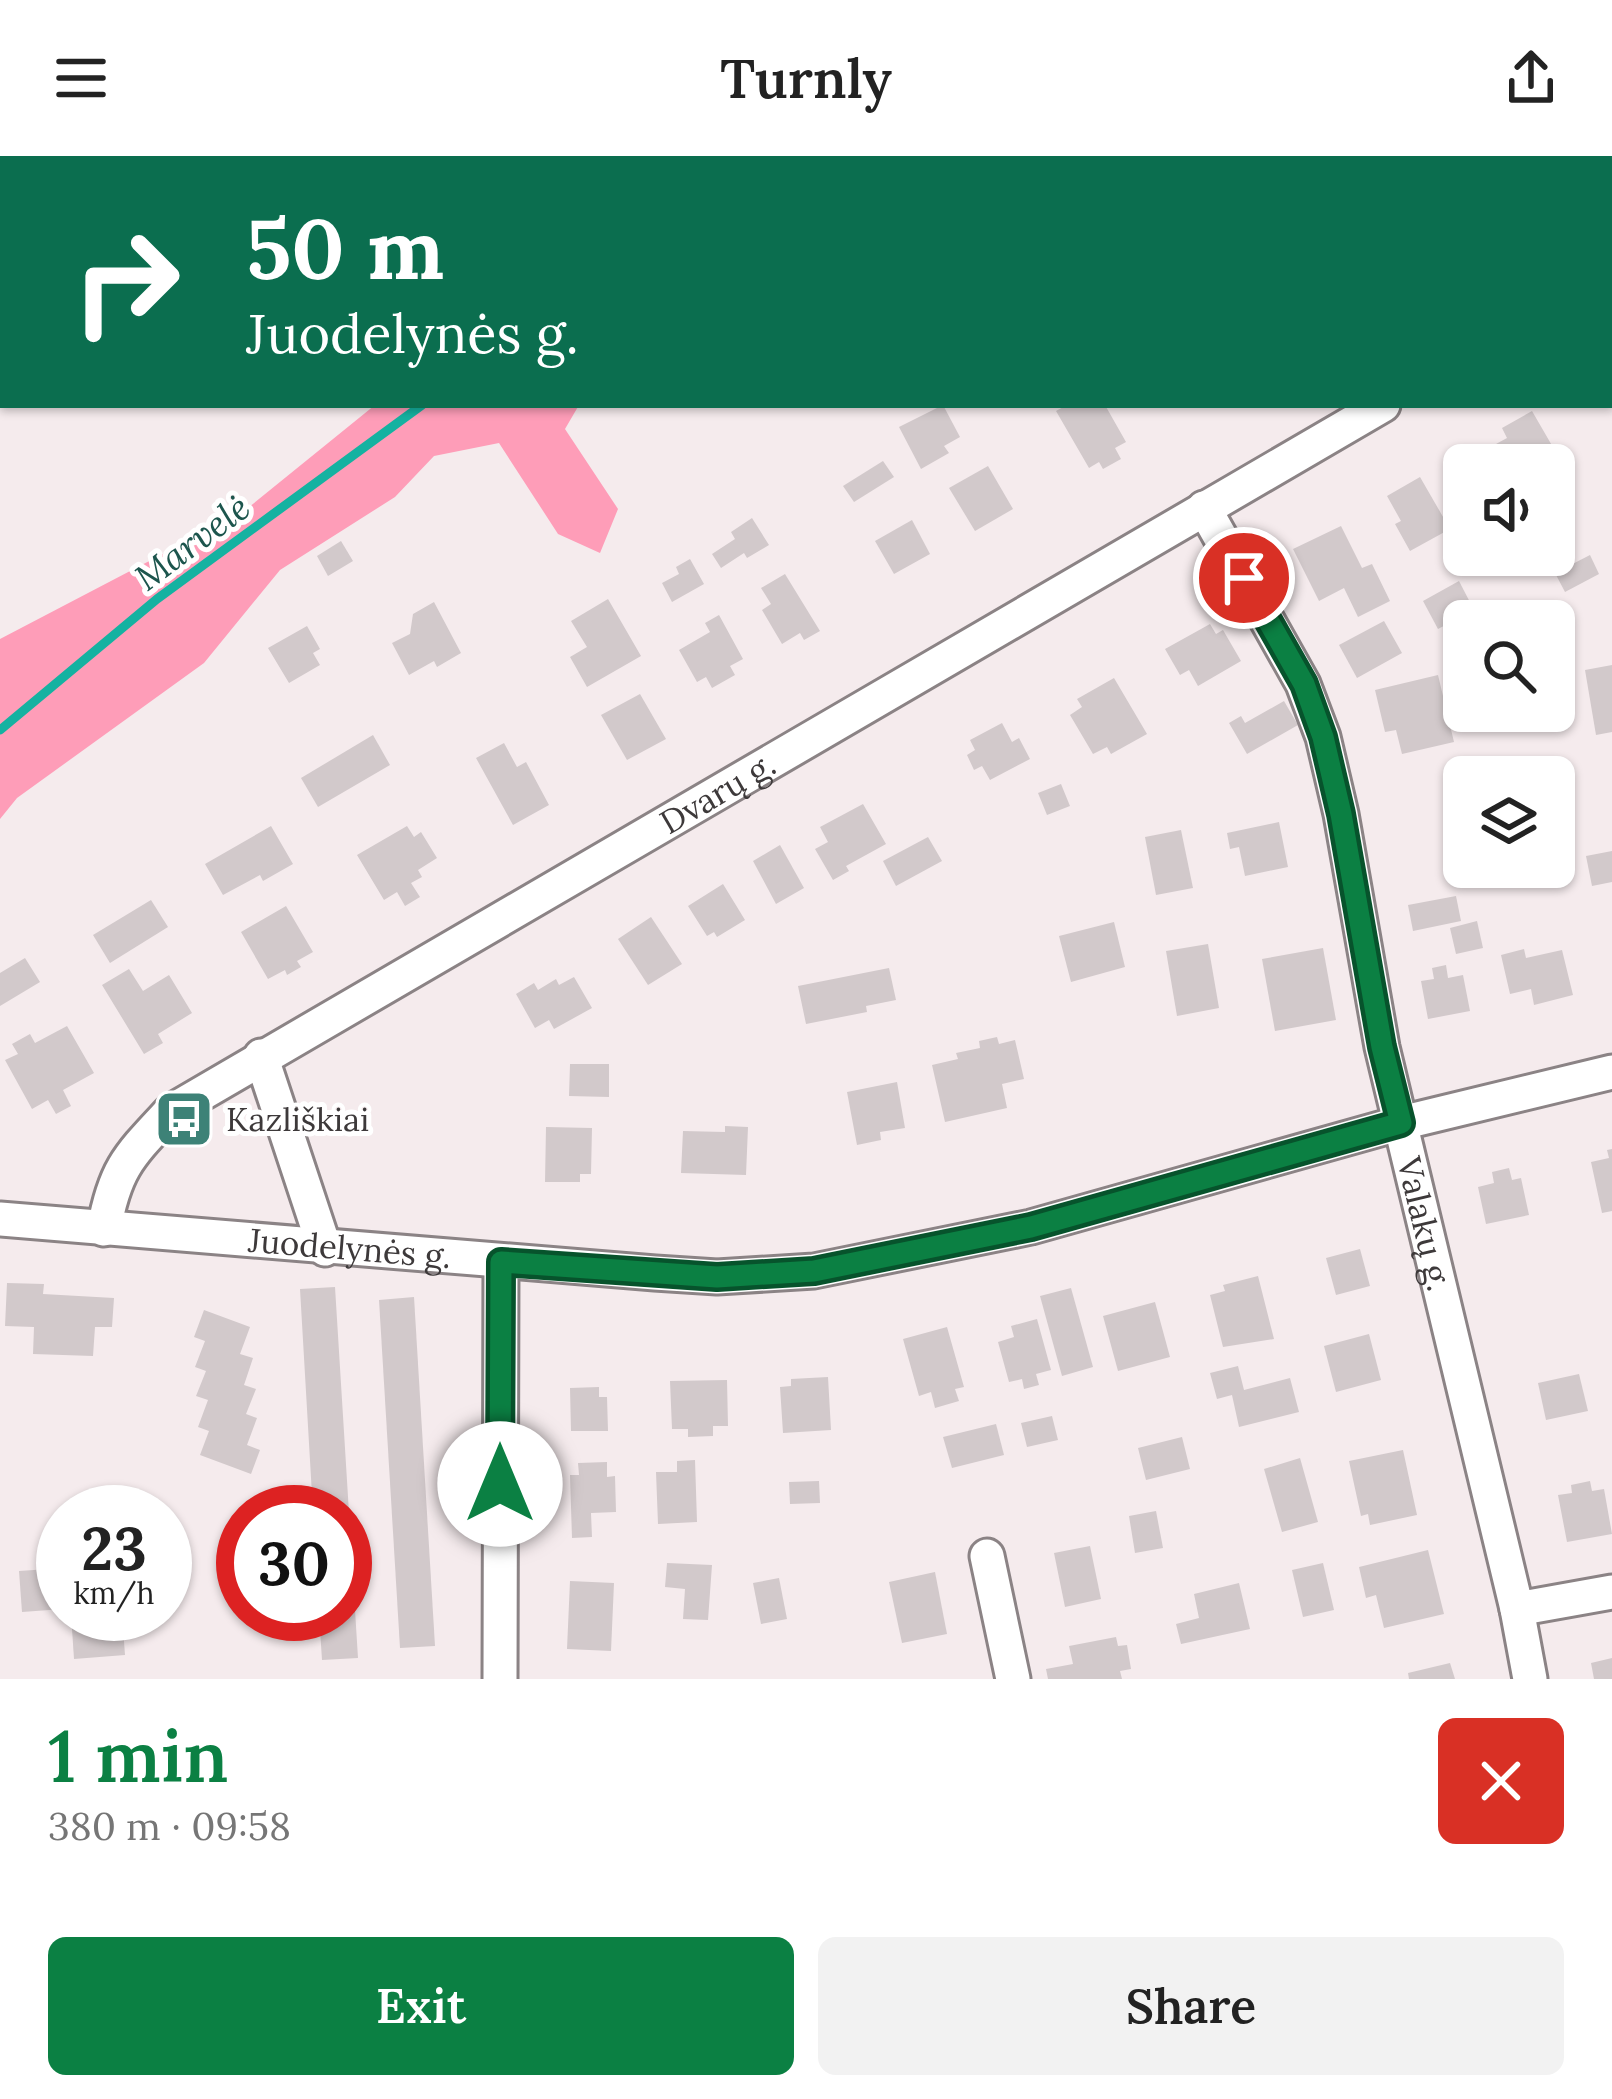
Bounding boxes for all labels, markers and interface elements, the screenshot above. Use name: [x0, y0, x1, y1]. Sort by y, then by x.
text: Turnly: [720, 44, 892, 113]
icon: menu: [48, 45, 114, 111]
icon: share: [1498, 45, 1564, 111]
text: 50 m: [246, 194, 444, 302]
icon: right: [48, 204, 204, 360]
text: Juodelynės g.: [246, 299, 579, 368]
map controls: [1443, 444, 1575, 888]
button: sound: [1443, 444, 1575, 576]
water label: Marvelė: [125, 484, 259, 600]
pin: [1193, 527, 1295, 629]
icon: arrive: [1211, 545, 1277, 611]
button: search: [1443, 600, 1575, 732]
street label: Dvarų g.: [652, 743, 783, 843]
button: layers: [1443, 756, 1575, 888]
bus stop icon: Kazliškiai: [153, 1088, 215, 1150]
place label: Kazliškiai: [226, 1098, 369, 1140]
street label: Valakų g.: [1388, 1152, 1461, 1295]
street label: Juodelynės g.: [246, 1218, 453, 1277]
position arrow: [437, 1421, 563, 1547]
speed limit sign: 30: [216, 1485, 372, 1641]
text: 23: [81, 1510, 147, 1586]
text: km/h: [73, 1574, 155, 1612]
text: 1 min: [48, 1710, 228, 1802]
button: close: [1438, 1718, 1564, 1844]
text: 380 m · 09:58: [48, 1801, 291, 1851]
button: Exit: [48, 1937, 794, 2075]
button: Share: [818, 1937, 1564, 2075]

